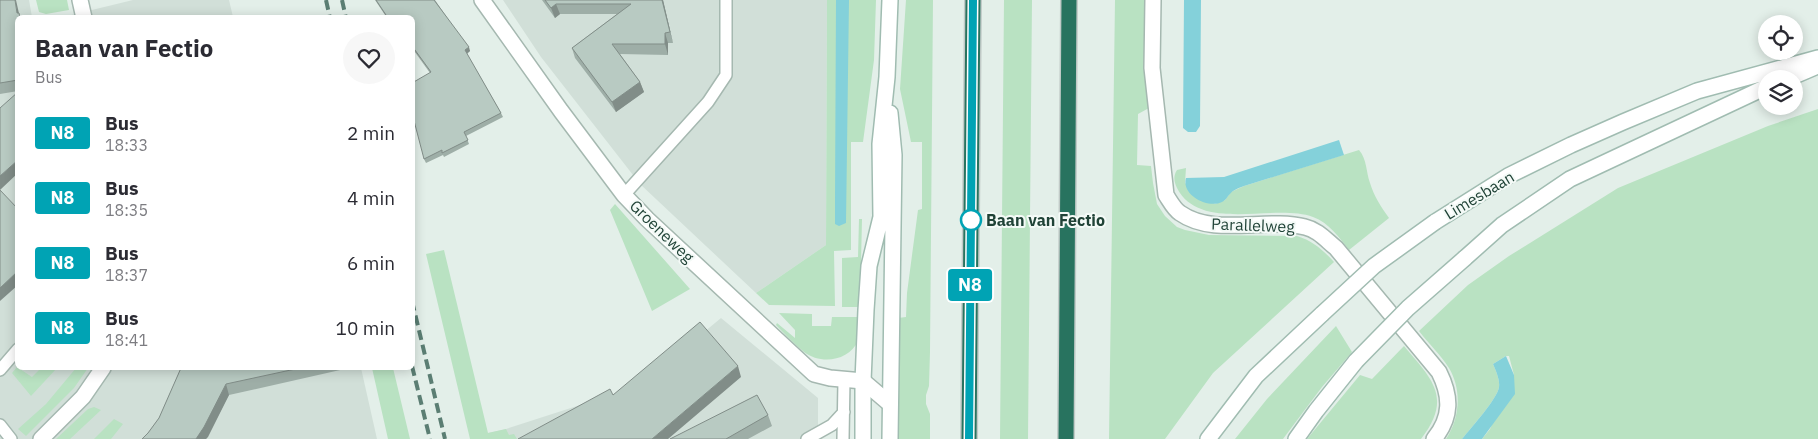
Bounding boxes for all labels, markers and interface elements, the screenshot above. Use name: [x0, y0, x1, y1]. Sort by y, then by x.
map controls: [1758, 15, 1803, 115]
button: locate: [1758, 15, 1803, 60]
text: Baan van Fectio: [35, 32, 213, 64]
button: heart: [343, 32, 395, 84]
text: Bus: [35, 67, 62, 87]
button: layers: [1758, 70, 1803, 115]
text: Bus: [105, 111, 139, 135]
text: N8: [51, 121, 74, 144]
text: 2 min: [347, 121, 395, 145]
text: 18:33: [105, 135, 148, 155]
street label: Limesbaan: [1440, 166, 1518, 224]
text: Bus: [105, 176, 139, 200]
text: N8: [51, 186, 74, 209]
text: 4 min: [347, 186, 395, 210]
street label: Groeneweg: [626, 195, 699, 267]
text: 18:35: [105, 200, 148, 220]
marker: Baan van Fectio: [960, 209, 982, 231]
place label: Baan van Fectio: [986, 210, 1105, 230]
street label: Parallelweg: [1211, 214, 1296, 236]
text: Bus: [105, 241, 139, 265]
text: N8: [51, 251, 74, 274]
text: 6 min: [347, 251, 395, 275]
text: 18:37: [105, 265, 148, 285]
line badge: N8: [948, 269, 992, 301]
text: N8: [958, 273, 982, 296]
text: Bus: [105, 306, 139, 330]
text: N8: [51, 316, 74, 339]
text: 10 min: [336, 316, 395, 340]
text: 18:41: [105, 330, 148, 350]

